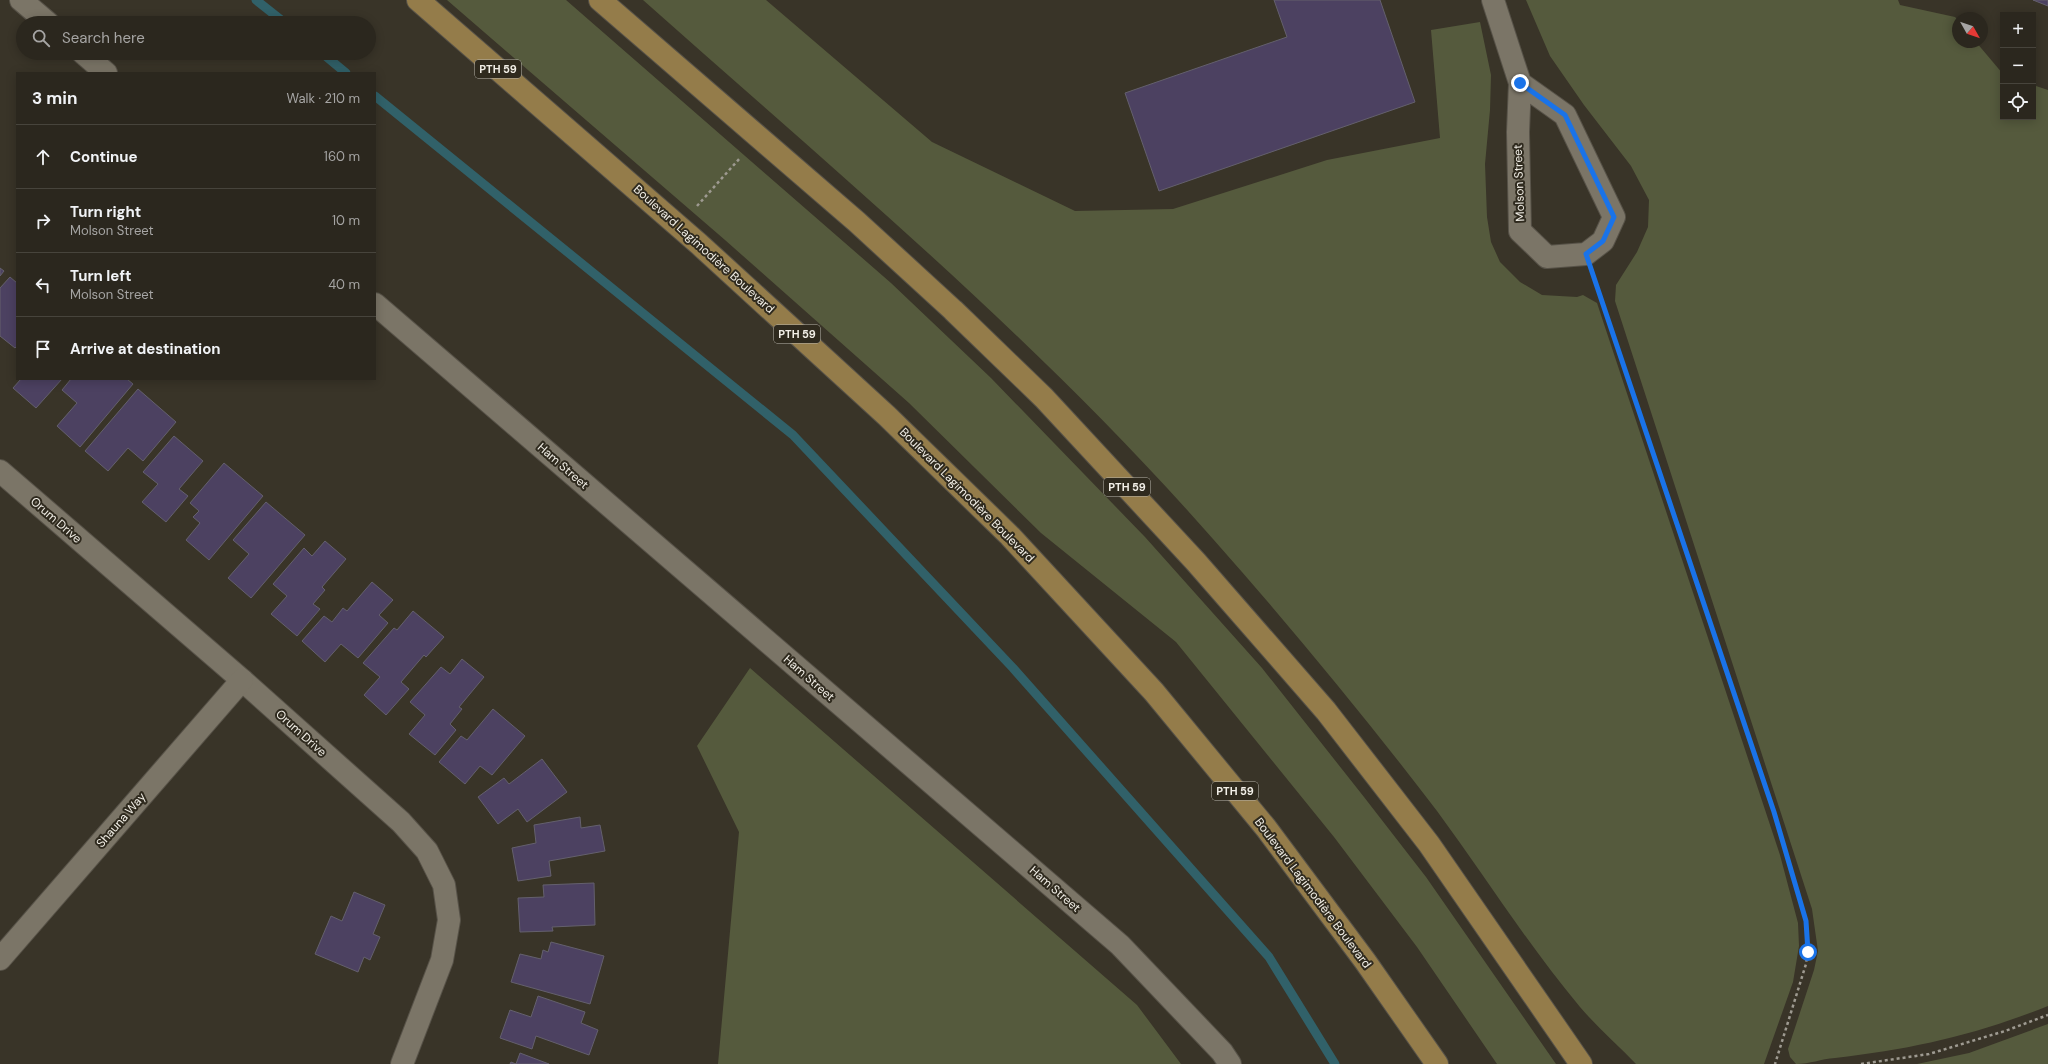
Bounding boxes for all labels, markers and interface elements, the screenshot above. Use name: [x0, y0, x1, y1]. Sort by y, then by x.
north arrow: [1952, 12, 1988, 48]
map controls: [2000, 12, 2036, 120]
button: +: [2000, 12, 2036, 48]
search box: [16, 16, 376, 60]
icon: search: [30, 27, 52, 49]
text: Search here: [62, 28, 145, 48]
button: −: [2000, 48, 2036, 84]
road number: PTH 59: [475, 60, 521, 78]
route end: [1511, 74, 1529, 92]
button: locate: [2000, 84, 2036, 120]
text: 3 min: [32, 87, 77, 109]
text: Walk · 210 m: [287, 90, 360, 107]
street label: Molson Street: [1510, 144, 1528, 222]
icon: ahead: [32, 146, 54, 168]
text: Continue: [70, 147, 138, 167]
text: 160 m: [324, 148, 360, 165]
street label: Boulevard Lagimodière Boulevard: [630, 181, 778, 317]
text: Turn right: [70, 202, 141, 222]
icon: right: [32, 210, 54, 232]
text: 10 m: [332, 212, 360, 229]
text: Molson Street: [70, 222, 154, 239]
text: Turn left: [70, 266, 131, 286]
icon: left: [32, 274, 54, 296]
text: 40 m: [328, 276, 360, 293]
text: Molson Street: [70, 286, 154, 303]
road number: PTH 59: [774, 325, 820, 343]
icon: arrive: [32, 338, 54, 360]
text: Arrive at destination: [70, 339, 221, 359]
street label: Boulevard Lagimodière Boulevard: [896, 424, 1038, 566]
street label: Ham Street: [534, 439, 592, 493]
road number: PTH 59: [1104, 478, 1150, 496]
street label: Orum Drive: [27, 493, 85, 547]
street label: Ham Street: [780, 651, 838, 705]
street label: Orum Drive: [272, 706, 330, 760]
road number: PTH 59: [1212, 782, 1258, 800]
street label: Shauna Way: [93, 789, 150, 851]
street label: Boulevard Lagimodière Boulevard: [1251, 815, 1375, 971]
street label: Ham Street: [1026, 862, 1084, 916]
route start: [1799, 943, 1817, 961]

